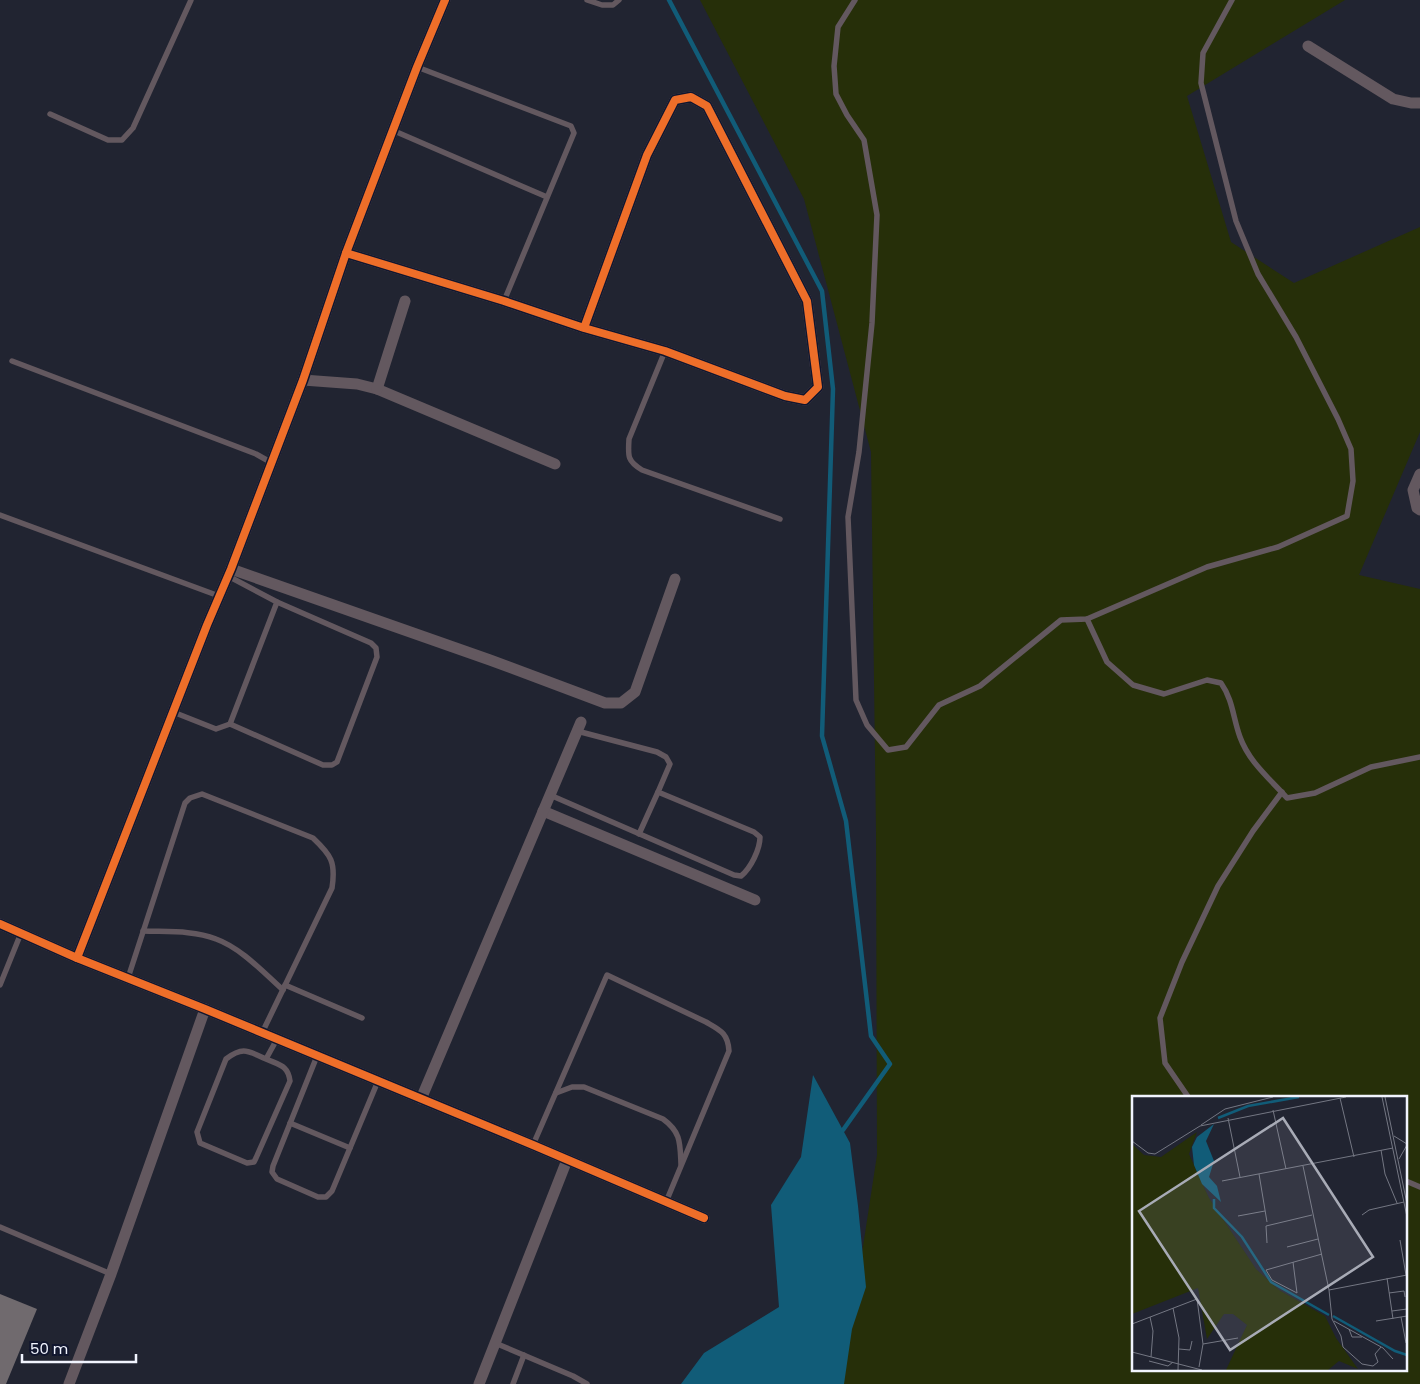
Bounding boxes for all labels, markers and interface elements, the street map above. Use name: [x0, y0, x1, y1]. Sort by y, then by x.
inset map: [1132, 1096, 1408, 1372]
scale bar: [22, 1332, 136, 1364]
text: 50 m: [30, 1338, 68, 1359]

